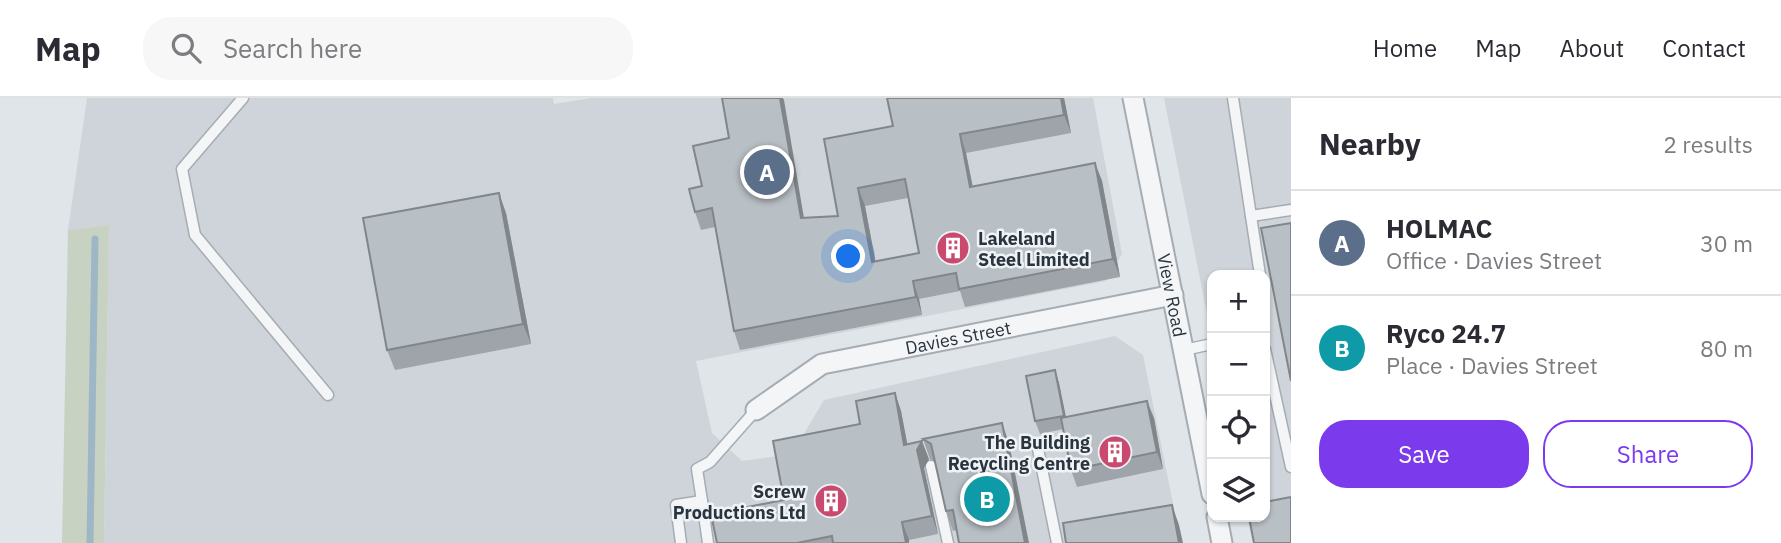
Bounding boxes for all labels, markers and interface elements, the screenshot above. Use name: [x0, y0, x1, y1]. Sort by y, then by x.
search box: [143, 17, 633, 80]
text: Map: [35, 27, 101, 70]
icon: search: [167, 29, 205, 67]
text: Search here: [223, 31, 362, 65]
text: Home: [1373, 32, 1437, 64]
text: Map: [1475, 32, 1521, 64]
text: About: [1559, 32, 1624, 64]
text: Contact: [1662, 32, 1746, 64]
text: Nearby: [1319, 124, 1421, 163]
text: 2 results: [1663, 129, 1753, 159]
pin: A: [744, 146, 790, 198]
text: HOLMAC: [1386, 211, 1492, 245]
place label: Lakeland Steel Limited: [978, 227, 1090, 271]
text: A: [1334, 228, 1350, 258]
text: 30 m: [1700, 228, 1753, 258]
building icon: Lakeland Steel Limited: [934, 229, 972, 267]
your location: [831, 239, 865, 273]
text: Office · Davies Street: [1386, 245, 1602, 275]
street label: View Road: [1153, 251, 1192, 339]
map controls: [1207, 270, 1270, 522]
button: +: [1207, 270, 1270, 333]
street label: Davies Street: [903, 316, 1013, 359]
text: Ryco 24.7: [1386, 316, 1506, 350]
button: −: [1207, 333, 1270, 396]
text: B: [1334, 333, 1350, 363]
text: 80 m: [1700, 333, 1753, 363]
text: Place · Davies Street: [1386, 350, 1598, 380]
button: locate: [1207, 396, 1270, 459]
button: Save: [1319, 420, 1529, 488]
button: Share: [1543, 420, 1753, 488]
place label: The Building Recycling Centre: [948, 431, 1090, 475]
building icon: The Building Recycling Centre: [1096, 433, 1134, 471]
button: layers: [1207, 459, 1270, 522]
pin: B: [964, 473, 1010, 525]
place label: Screw Productions Ltd: [673, 480, 806, 524]
building icon: Screw Productions Ltd: [812, 482, 850, 520]

